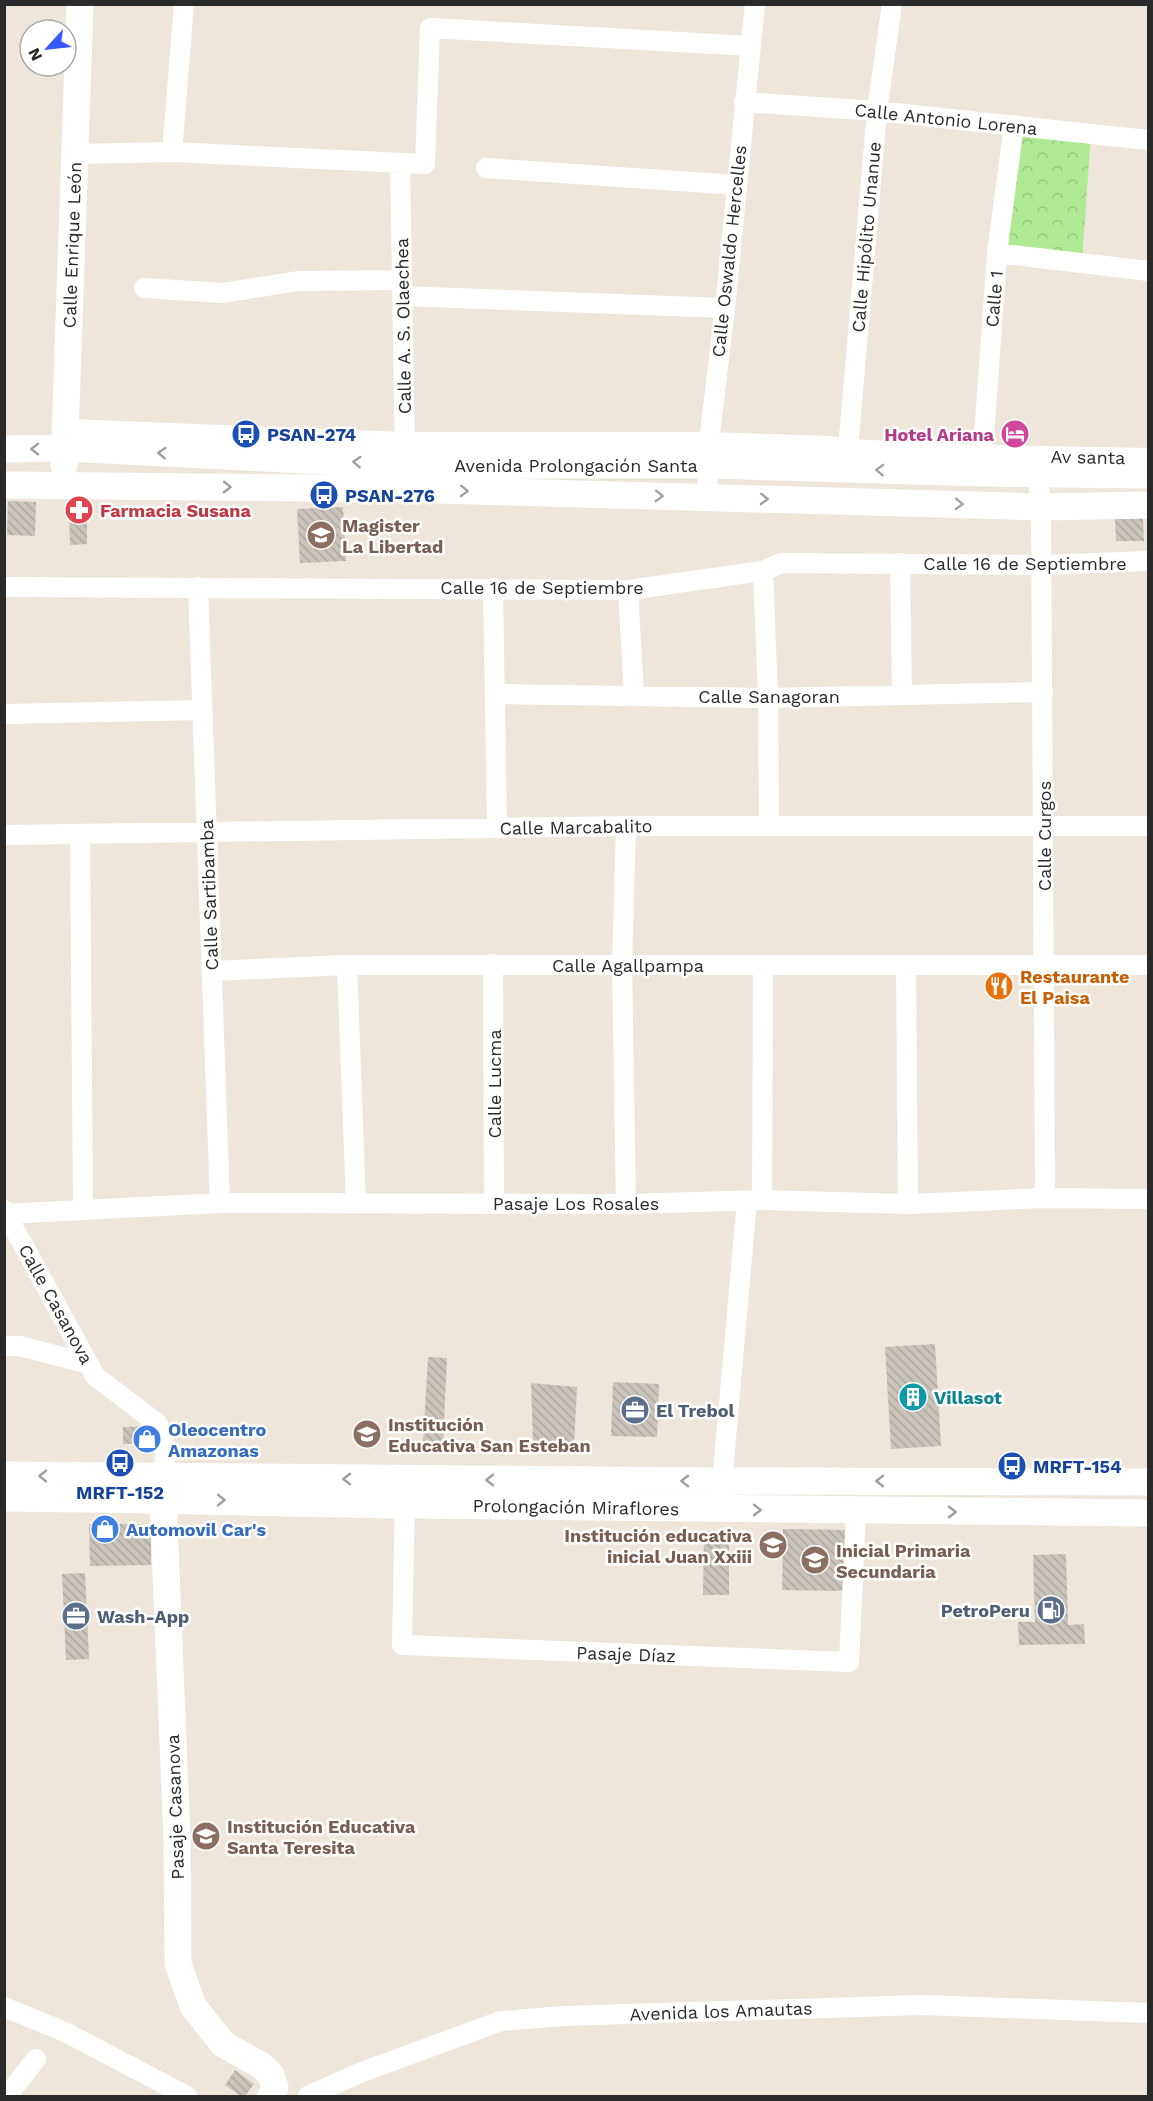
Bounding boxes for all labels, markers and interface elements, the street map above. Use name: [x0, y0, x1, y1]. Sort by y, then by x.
north arrow: [18, 18, 78, 78]
text: N: [24, 45, 46, 64]
street label: Calle Antonio Lorena: [854, 99, 1038, 139]
street label: Calle Hipólito Unanue: [847, 141, 885, 333]
street label: Calle Oswaldo Hercelles: [707, 144, 751, 358]
street label: Calle Enrique León: [59, 161, 85, 329]
street label: Calle A. S. Olaechea: [391, 238, 415, 414]
street label: Calle 1: [981, 270, 1007, 328]
bus stop icon: PSAN-274: [230, 418, 262, 450]
hotel icon: Hotel Ariana: [999, 418, 1031, 450]
place label: PSAN-274: [267, 424, 357, 445]
place label: Hotel Ariana: [884, 424, 995, 445]
one-way arrow: [30, 443, 39, 455]
street label: Av santa: [1050, 446, 1126, 468]
one-way arrow: [158, 447, 167, 460]
street label: Avenida Prolongación Santa: [454, 455, 698, 476]
one-way arrow: [352, 456, 361, 469]
one-way arrow: [876, 464, 885, 477]
bus stop icon: PSAN-276: [308, 479, 340, 511]
one-way arrow: [223, 481, 232, 493]
one-way arrow: [460, 484, 469, 497]
place label: PSAN-276: [345, 485, 435, 506]
one-way arrow: [655, 489, 664, 502]
one-way arrow: [760, 492, 769, 505]
pharmacy icon: Farmacia Susana: [63, 494, 95, 526]
one-way arrow: [955, 498, 964, 511]
place label: Farmacia Susana: [100, 500, 251, 521]
place label: Magister La Libertad: [342, 515, 443, 557]
school or university icon: Magister La Libertad: [305, 519, 337, 551]
street label: Calle 16 de Septiembre: [923, 553, 1127, 574]
street label: Calle 16 de Septiembre: [440, 577, 644, 598]
street label: Calle Sanagoran: [698, 686, 840, 707]
street label: Calle Curgos: [1034, 781, 1055, 891]
street label: Calle Marcabalito: [499, 815, 653, 839]
street label: Calle Sartibamba: [196, 819, 222, 971]
street label: Calle Agallpampa: [552, 955, 704, 976]
place label: Restaurante El Paisa: [1020, 966, 1129, 1008]
restaurant icon: Restaurante El Paisa: [983, 970, 1015, 1002]
street label: Calle Lucma: [484, 1029, 505, 1139]
street label: Pasaje Los Rosales: [493, 1193, 659, 1214]
street label: Calle Casanova: [14, 1241, 98, 1367]
building icon: Villasot: [897, 1381, 929, 1413]
place label: Villasot: [934, 1387, 1002, 1408]
office icon: El Trebol: [619, 1394, 651, 1426]
place label: El Trebol: [656, 1400, 735, 1421]
place label: Institución Educativa San Esteban: [388, 1414, 591, 1456]
school or university icon: Institución Educativa San Esteban: [351, 1418, 383, 1450]
place label: Oleocentro Amazonas: [168, 1419, 267, 1461]
shop icon: Oleocentro Amazonas: [131, 1423, 163, 1455]
bus stop icon: MRFT-152: [104, 1447, 136, 1479]
bus stop icon: MRFT-154: [996, 1450, 1028, 1482]
place label: MRFT-154: [1033, 1456, 1122, 1477]
one-way arrow: [38, 1469, 47, 1482]
one-way arrow: [342, 1473, 351, 1485]
one-way arrow: [486, 1474, 495, 1486]
one-way arrow: [681, 1475, 690, 1487]
one-way arrow: [876, 1475, 885, 1487]
place label: MRFT-152: [76, 1482, 164, 1503]
one-way arrow: [217, 1494, 226, 1506]
street label: Prolongación Miraflores: [472, 1495, 680, 1519]
one-way arrow: [753, 1503, 762, 1516]
one-way arrow: [948, 1506, 957, 1518]
shop icon: Automovil Car's: [89, 1513, 121, 1545]
place label: Automovil Car's: [126, 1519, 266, 1540]
place label: Institución educativa inicial Juan Xxiii: [564, 1525, 753, 1567]
school or university icon: Institución educativa inicial Juan Xxiii: [757, 1529, 789, 1561]
place label: Inicial Primaria Secundaria: [836, 1540, 971, 1582]
school or university icon: Inicial Primaria Secundaria: [799, 1544, 831, 1576]
fuel station icon: PetroPeru: [1035, 1594, 1067, 1626]
office icon: Wash-App: [60, 1600, 92, 1632]
place label: PetroPeru: [941, 1600, 1030, 1621]
place label: Wash-App: [97, 1606, 189, 1627]
street label: Pasaje Díaz: [576, 1642, 676, 1666]
street label: Pasaje Casanova: [162, 1734, 188, 1880]
place label: Institución Educativa Santa Teresita: [227, 1816, 416, 1858]
school or university icon: Institución Educativa Santa Teresita: [190, 1820, 222, 1852]
street label: Avenida los Amautas: [629, 1997, 813, 2025]

